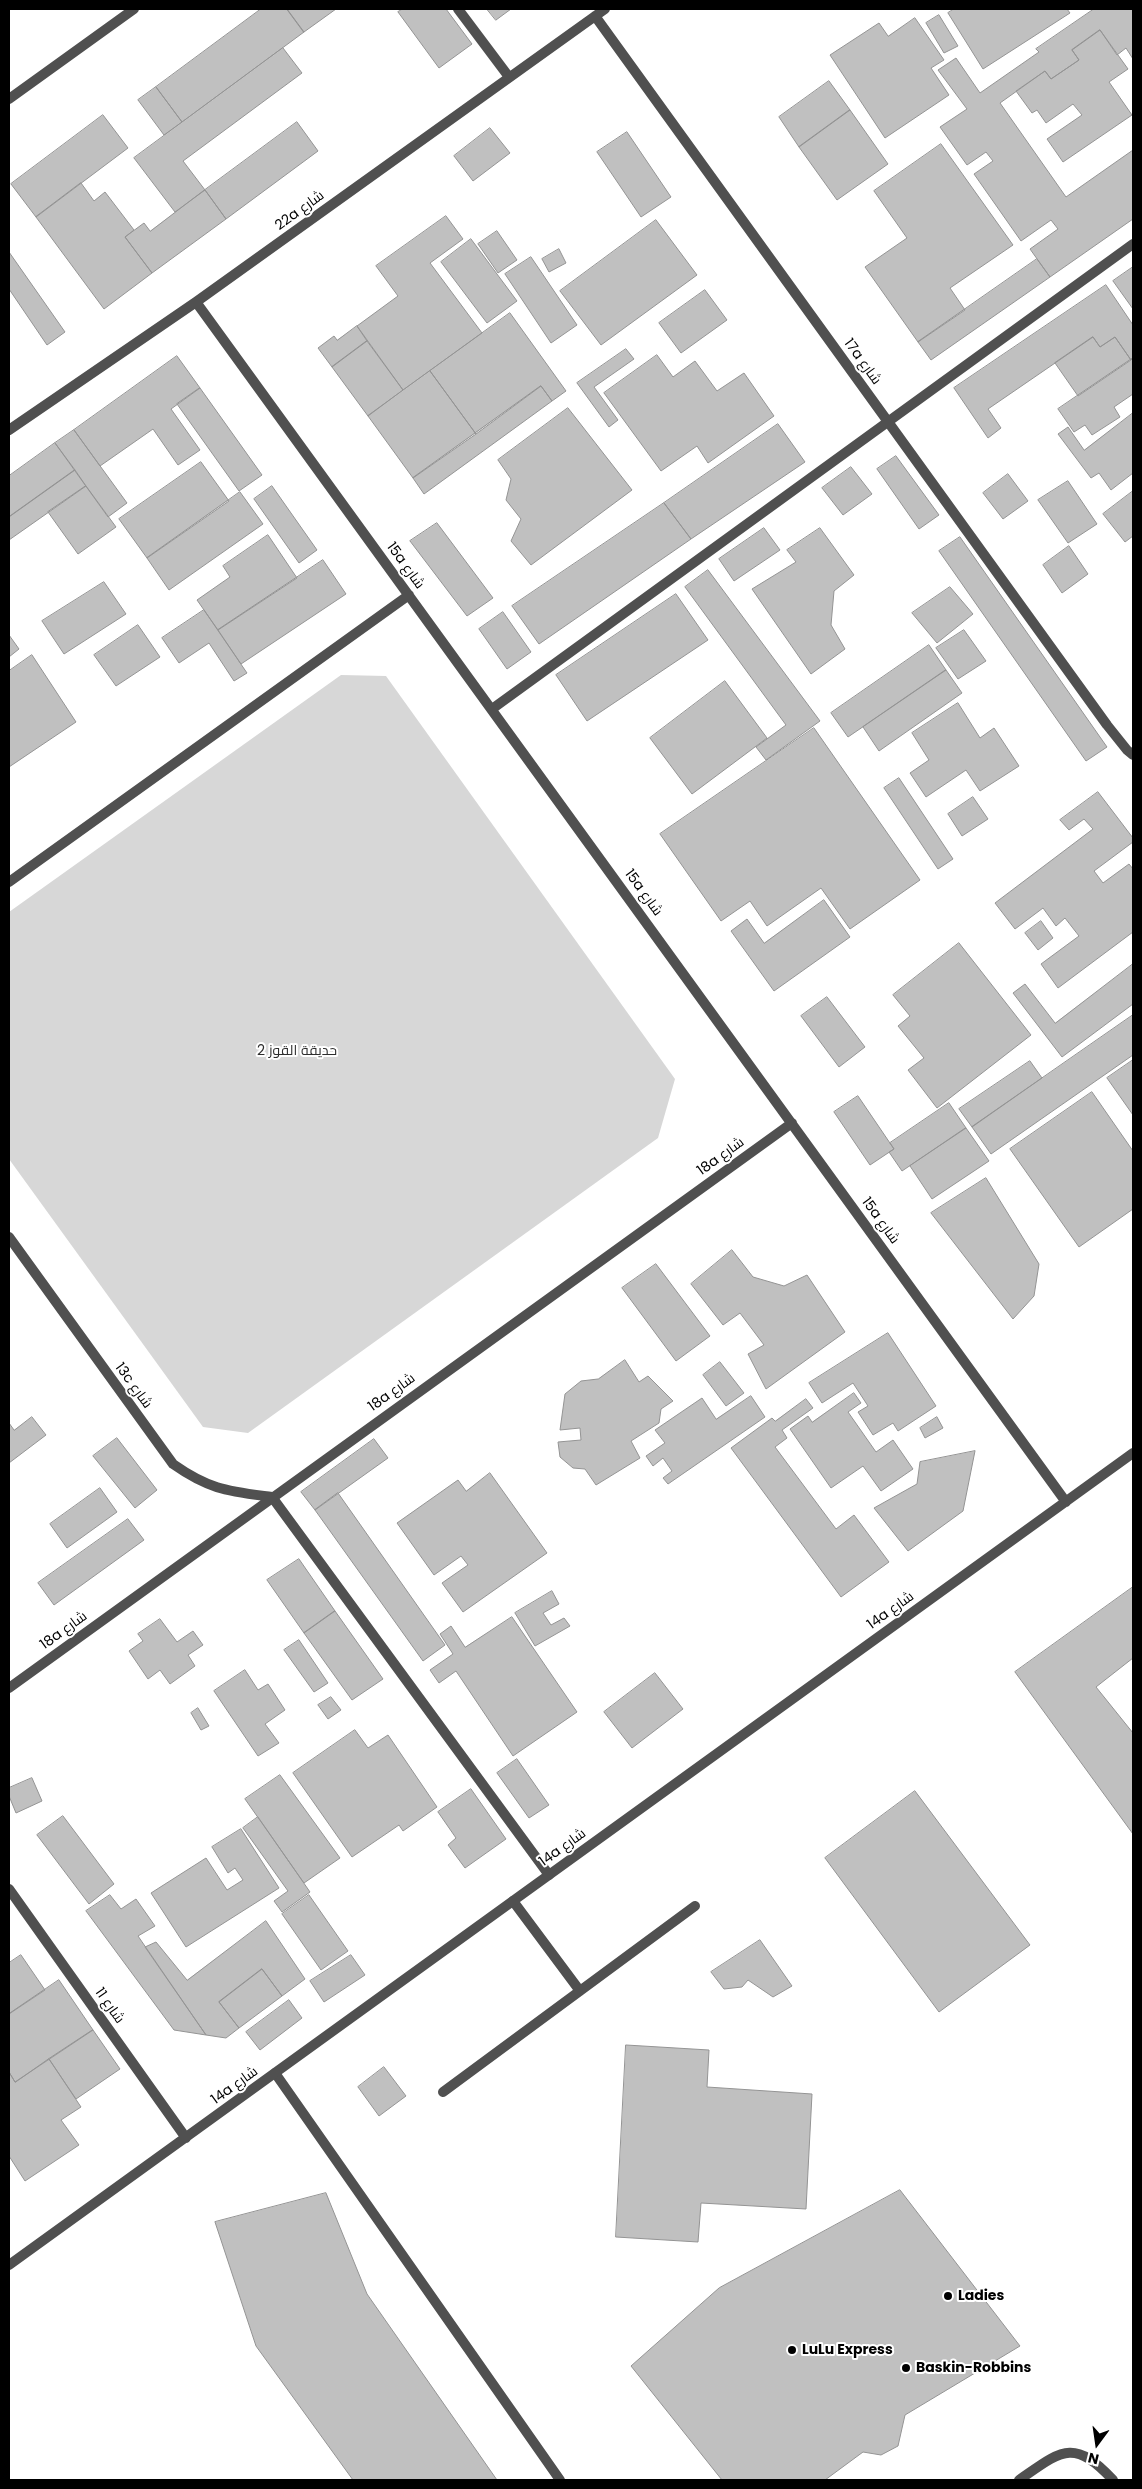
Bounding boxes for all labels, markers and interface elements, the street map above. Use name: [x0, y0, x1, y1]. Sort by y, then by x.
street label: 22a شارع: [272, 188, 328, 234]
street label: 17a شارع: [840, 336, 884, 388]
street label: 15a شارع: [382, 539, 428, 593]
street label: 15a شارع: [620, 866, 666, 920]
park label: حديقة القوز 2: [257, 1043, 337, 1059]
street label: 18a شارع: [694, 1134, 748, 1180]
street label: 15a شارع: [857, 1194, 903, 1248]
street label: 13c شارع: [111, 1360, 155, 1412]
street label: 18a شارع: [365, 1370, 419, 1416]
street label: 14a شارع: [864, 1588, 918, 1634]
street label: 18a شارع: [37, 1608, 91, 1654]
street label: 14a شارع: [536, 1825, 590, 1871]
street label: شارع 11: [91, 1985, 127, 2027]
street label: 14a شارع: [208, 2063, 262, 2109]
place label: Ladies: [958, 2288, 1004, 2304]
marker: Ladies: [942, 2290, 954, 2302]
place label: LuLu Express: [802, 2342, 893, 2358]
marker: LuLu Express: [786, 2344, 798, 2356]
place label: Baskin-Robbins: [916, 2360, 1031, 2376]
marker: Baskin-Robbins: [900, 2362, 912, 2374]
north arrow: [1072, 2419, 1122, 2469]
text: N: [1086, 2448, 1101, 2470]

